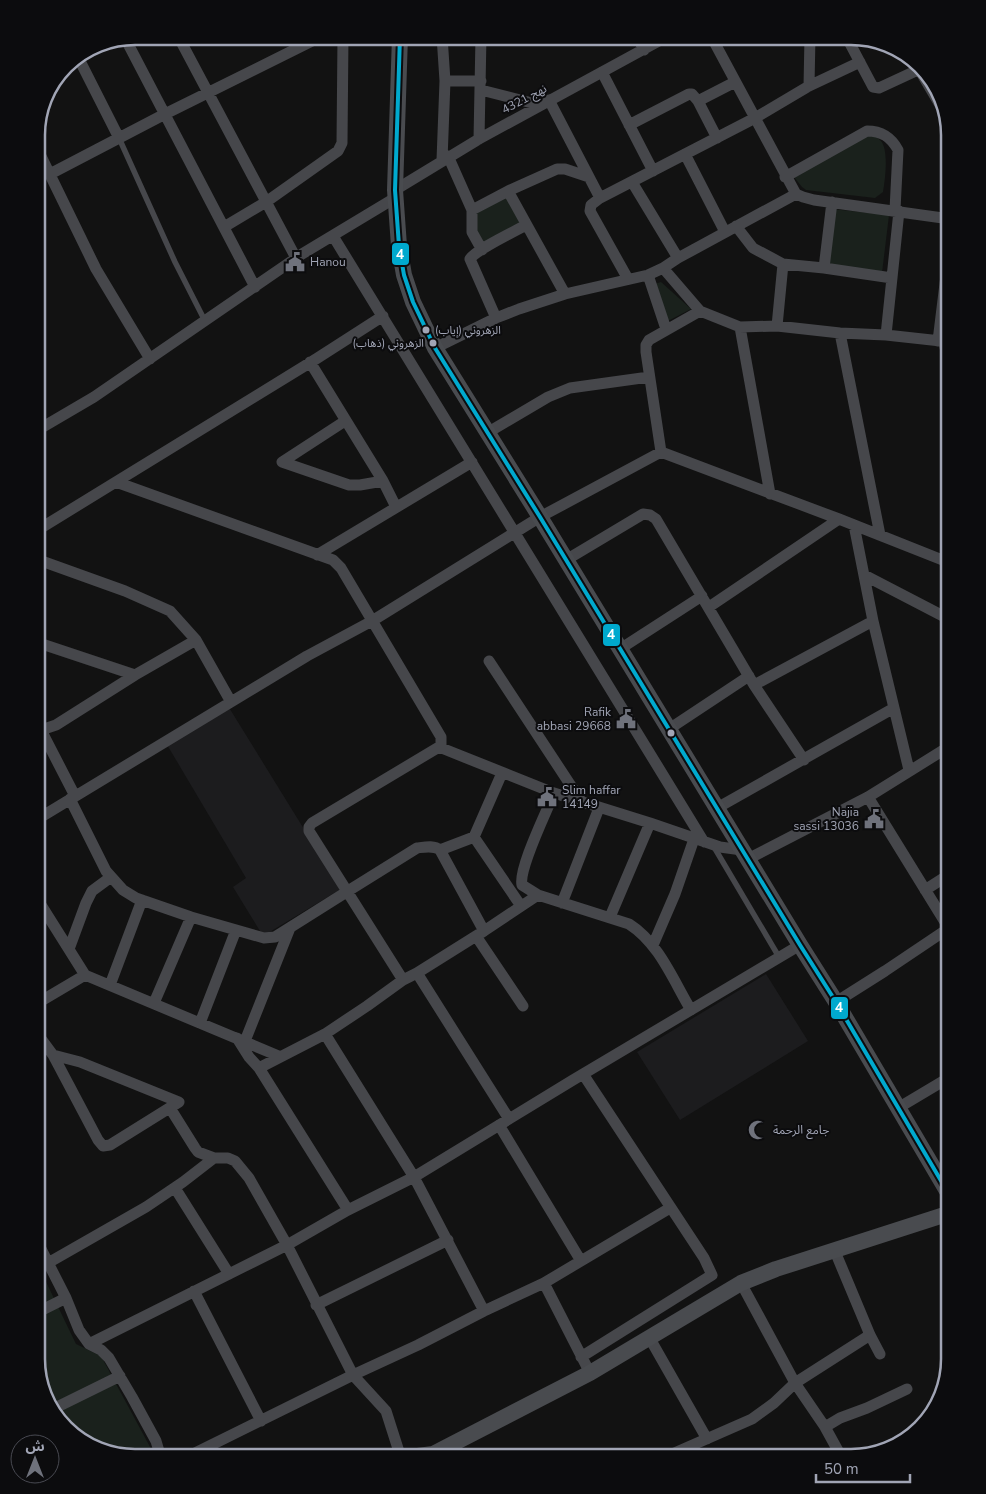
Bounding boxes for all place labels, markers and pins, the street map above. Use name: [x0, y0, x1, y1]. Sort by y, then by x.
public building icon: Hanou: [284, 251, 306, 273]
place label: Hanou: [310, 254, 346, 270]
place label: الزهروني (إياب): [435, 323, 501, 339]
marker: الزهروني (إياب): [421, 325, 431, 335]
place label: الزهروني (ذهاب): [352, 336, 424, 352]
marker: الزهروني (ذهاب): [428, 338, 438, 348]
place label: Rafik abbasi 29668: [537, 704, 612, 734]
public building icon: Rafik abbasi 29668: [615, 708, 637, 730]
unlabelled marker: [666, 728, 676, 738]
place label: Slim haffar 14149: [562, 782, 621, 812]
public building icon: Slim haffar 14149: [536, 786, 558, 808]
place label: Najia sassi 13036: [793, 804, 859, 834]
public building icon: Najia sassi 13036: [863, 808, 885, 830]
mosque icon: جامع الرحمة: [747, 1119, 769, 1141]
place label: جامع الرحمة: [773, 1122, 829, 1139]

